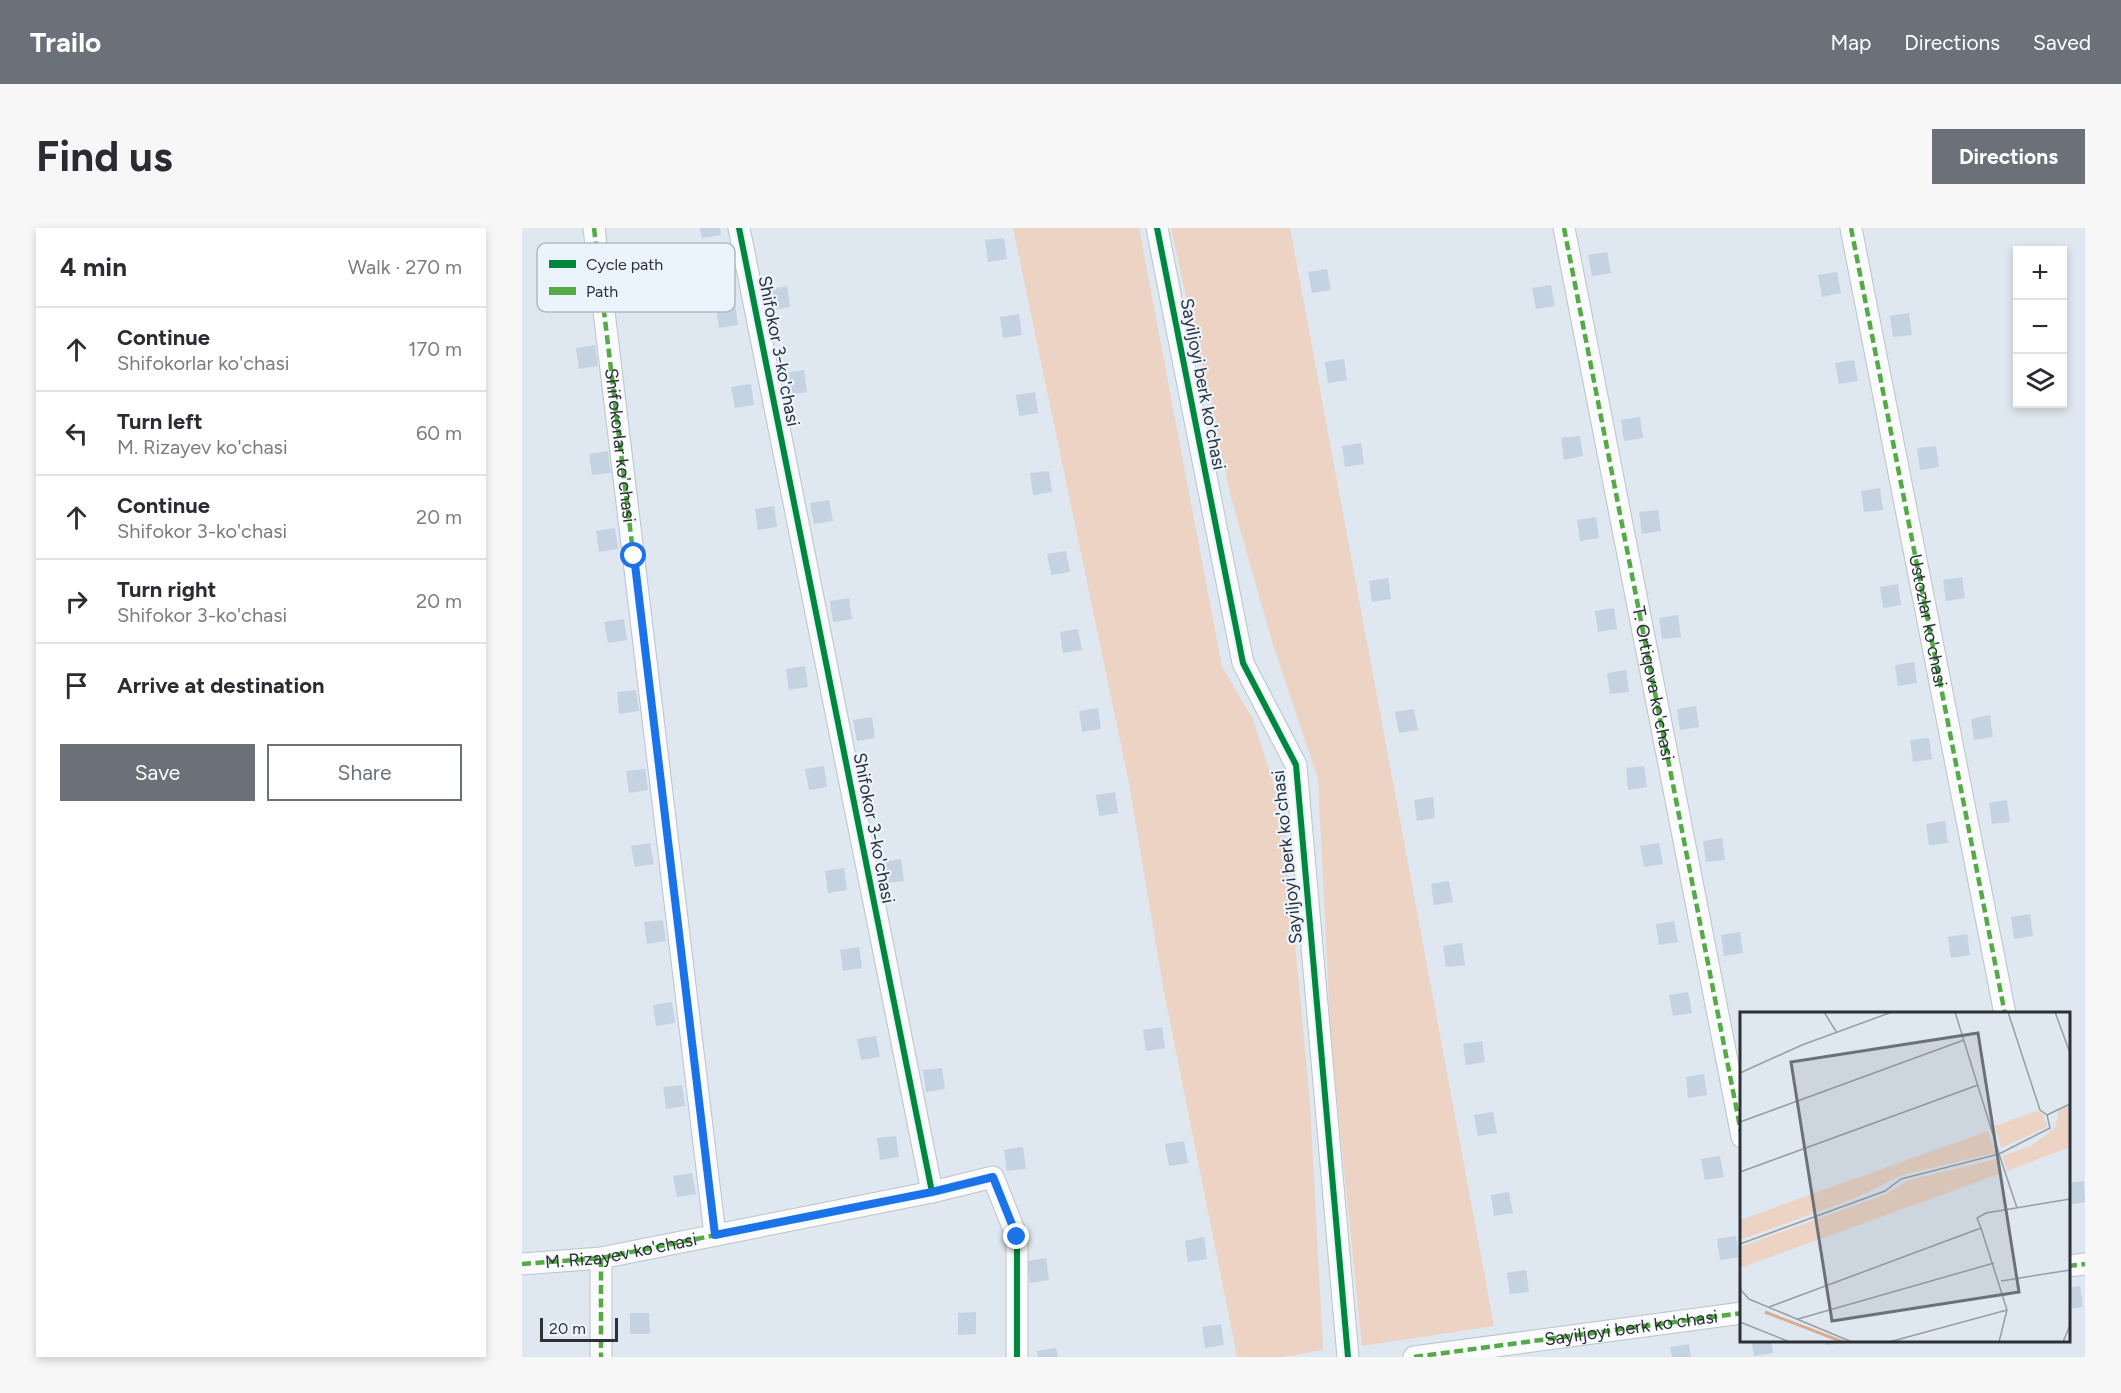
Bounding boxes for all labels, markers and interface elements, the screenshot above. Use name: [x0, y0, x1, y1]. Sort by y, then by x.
text: Trailo: [30, 25, 101, 59]
text: Map: [1830, 30, 1871, 55]
text: Directions: [1904, 30, 2000, 55]
text: Saved: [2033, 30, 2091, 55]
button: Directions: [1932, 129, 2085, 184]
text: Find us: [36, 131, 173, 182]
legend: [537, 243, 735, 312]
map controls: [2013, 246, 2067, 408]
button: +: [2013, 246, 2067, 300]
text: 4 min: [60, 251, 127, 283]
text: Walk · 270 m: [348, 255, 462, 279]
text: Cycle path: [586, 255, 663, 274]
street label: Shifokor 3-ko'chasi: [754, 274, 804, 428]
text: Path: [586, 282, 618, 301]
street label: Sayiljoyi berk ko'chasi: [1176, 296, 1230, 472]
button: −: [2013, 300, 2067, 354]
text: Continue: [117, 324, 210, 351]
icon: ahead: [60, 333, 93, 366]
text: 170 m: [408, 337, 462, 361]
text: Shifokorlar ko'chasi: [117, 351, 289, 375]
button: layers: [2013, 354, 2067, 408]
street label: Shifokorlar ko'chasi: [600, 367, 640, 524]
text: Turn left: [117, 408, 203, 435]
icon: left: [60, 417, 93, 450]
text: 60 m: [416, 421, 462, 445]
text: M. Rizayev ko'chasi: [117, 435, 288, 459]
text: Continue: [117, 492, 210, 519]
icon: ahead: [60, 501, 93, 534]
text: 20 m: [416, 505, 462, 529]
text: Shifokor 3-ko'chasi: [117, 519, 287, 543]
route start: [620, 542, 646, 568]
street label: Ustozlar ko'chasi: [1904, 552, 1952, 689]
text: Turn right: [117, 576, 216, 603]
icon: right: [60, 585, 93, 618]
text: 20 m: [416, 589, 462, 613]
text: Shifokor 3-ko'chasi: [117, 603, 287, 627]
street label: T. Ortiqova ko'chasi: [1627, 604, 1679, 762]
icon: arrive: [60, 669, 93, 702]
text: Arrive at destination: [117, 672, 325, 699]
button: Save: [60, 744, 255, 801]
button: Share: [267, 744, 462, 801]
street label: Shifokor 3-ko'chasi: [849, 751, 899, 905]
street label: Sayiljoyi berk ko'chasi: [1267, 769, 1307, 945]
inset map: [1740, 1012, 2070, 1342]
route end: [1003, 1223, 1029, 1249]
street label: M. Rizayev ko'chasi: [544, 1228, 699, 1273]
street label: Sayiljoyi berk ko'chasi: [1543, 1305, 1719, 1350]
scale bar: [540, 1315, 618, 1342]
text: 20 m: [549, 1319, 586, 1338]

